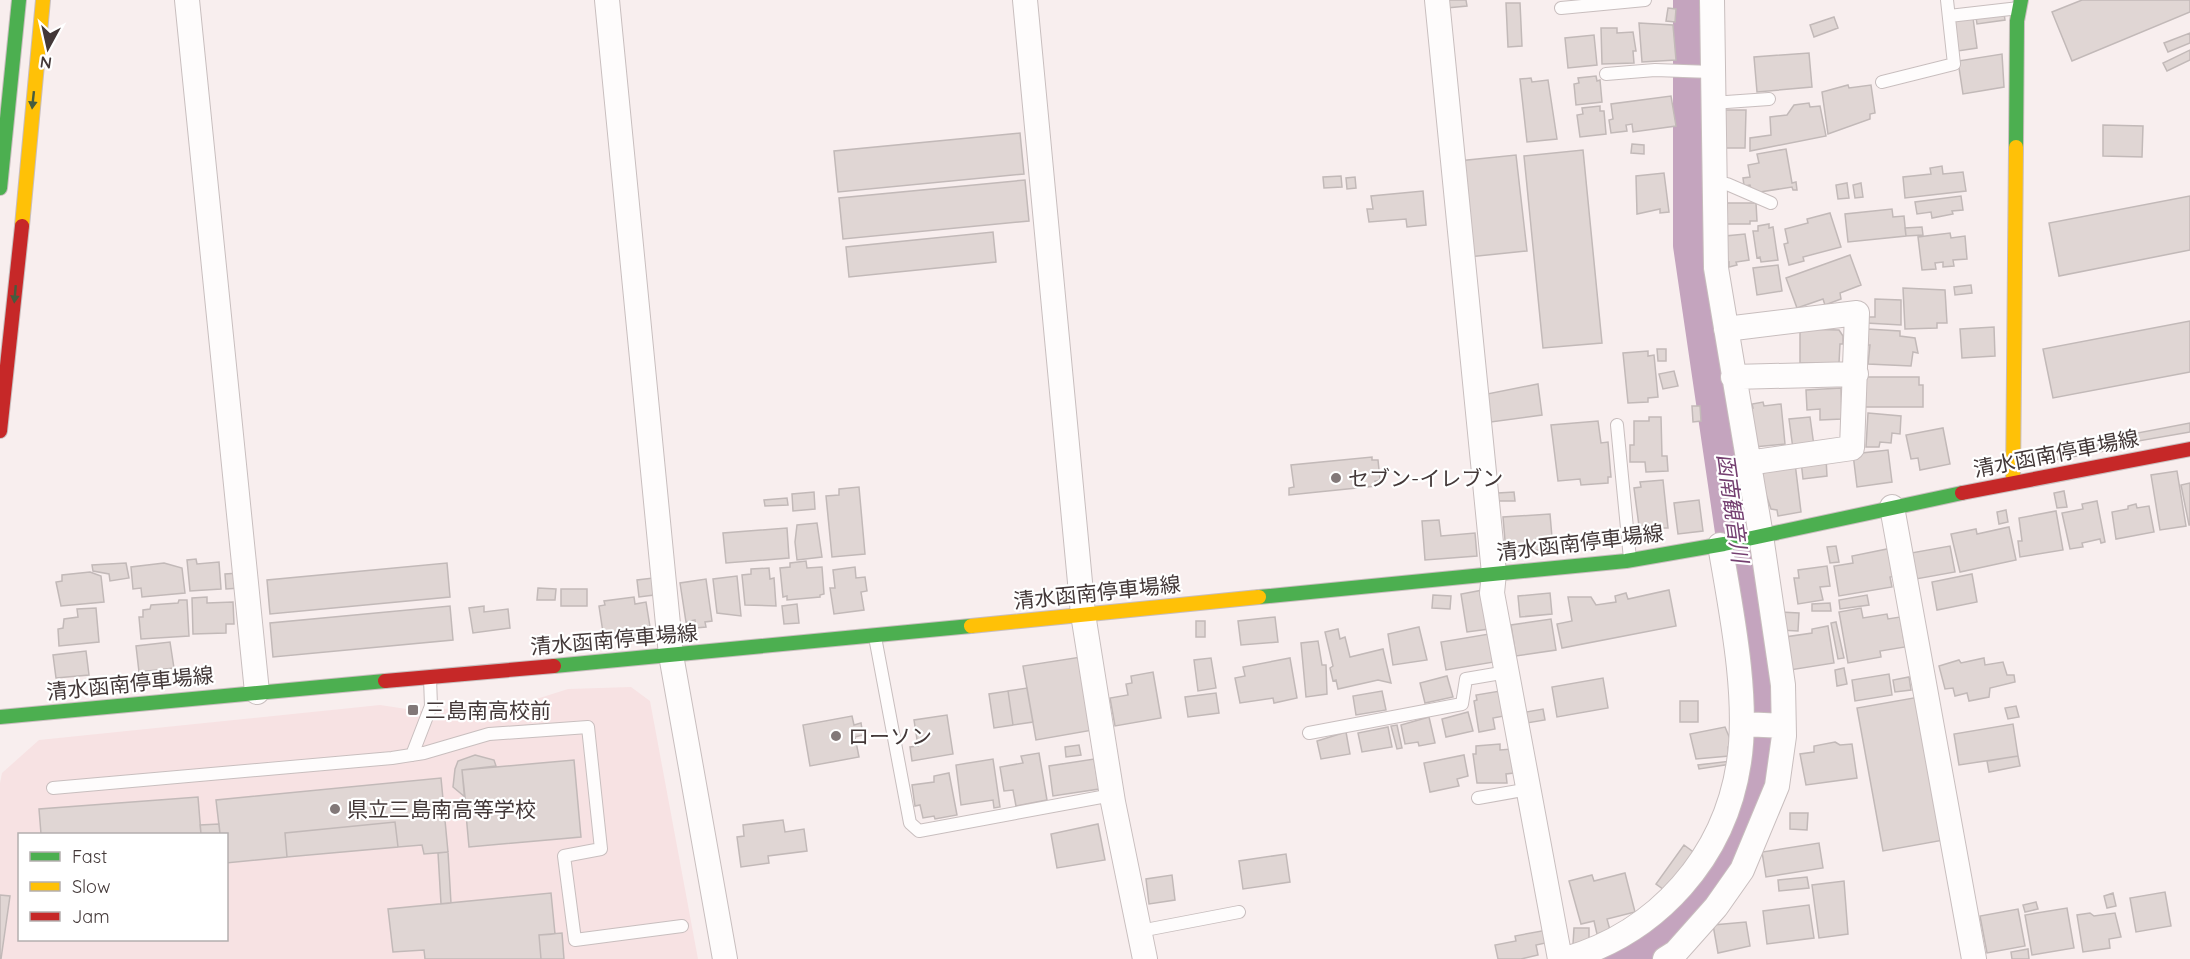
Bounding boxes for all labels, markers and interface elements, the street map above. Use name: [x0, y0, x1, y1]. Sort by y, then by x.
north arrow: [18, 18, 78, 78]
text: N: [39, 52, 53, 74]
one-way arrow: [28, 91, 38, 110]
one-way arrow: [10, 285, 20, 304]
street label: 清水函南停車場線: [1971, 424, 2141, 482]
water label: 函南観音川: [1711, 452, 1755, 566]
place label: セブン-イレブン: [1348, 465, 1503, 491]
marker: セブン-イレブン: [1329, 471, 1343, 485]
street label: 清水函南停車場線: [1495, 519, 1665, 565]
street label: 清水函南停車場線: [1012, 570, 1182, 614]
street label: 清水函南停車場線: [529, 619, 699, 659]
street label: 清水函南停車場線: [45, 661, 215, 705]
place label: 三島南高校前: [425, 697, 551, 723]
marker: 三島南高校前: [406, 703, 420, 717]
place label: ローソン: [848, 723, 932, 749]
marker: ローソン: [829, 729, 843, 743]
place label: 県立三島南高等学校: [347, 796, 536, 822]
marker: 県立三島南高等学校: [328, 802, 342, 816]
legend: [18, 833, 228, 941]
text: Fast: [72, 845, 107, 868]
text: Slow: [72, 875, 110, 898]
text: Jam: [72, 905, 110, 928]

